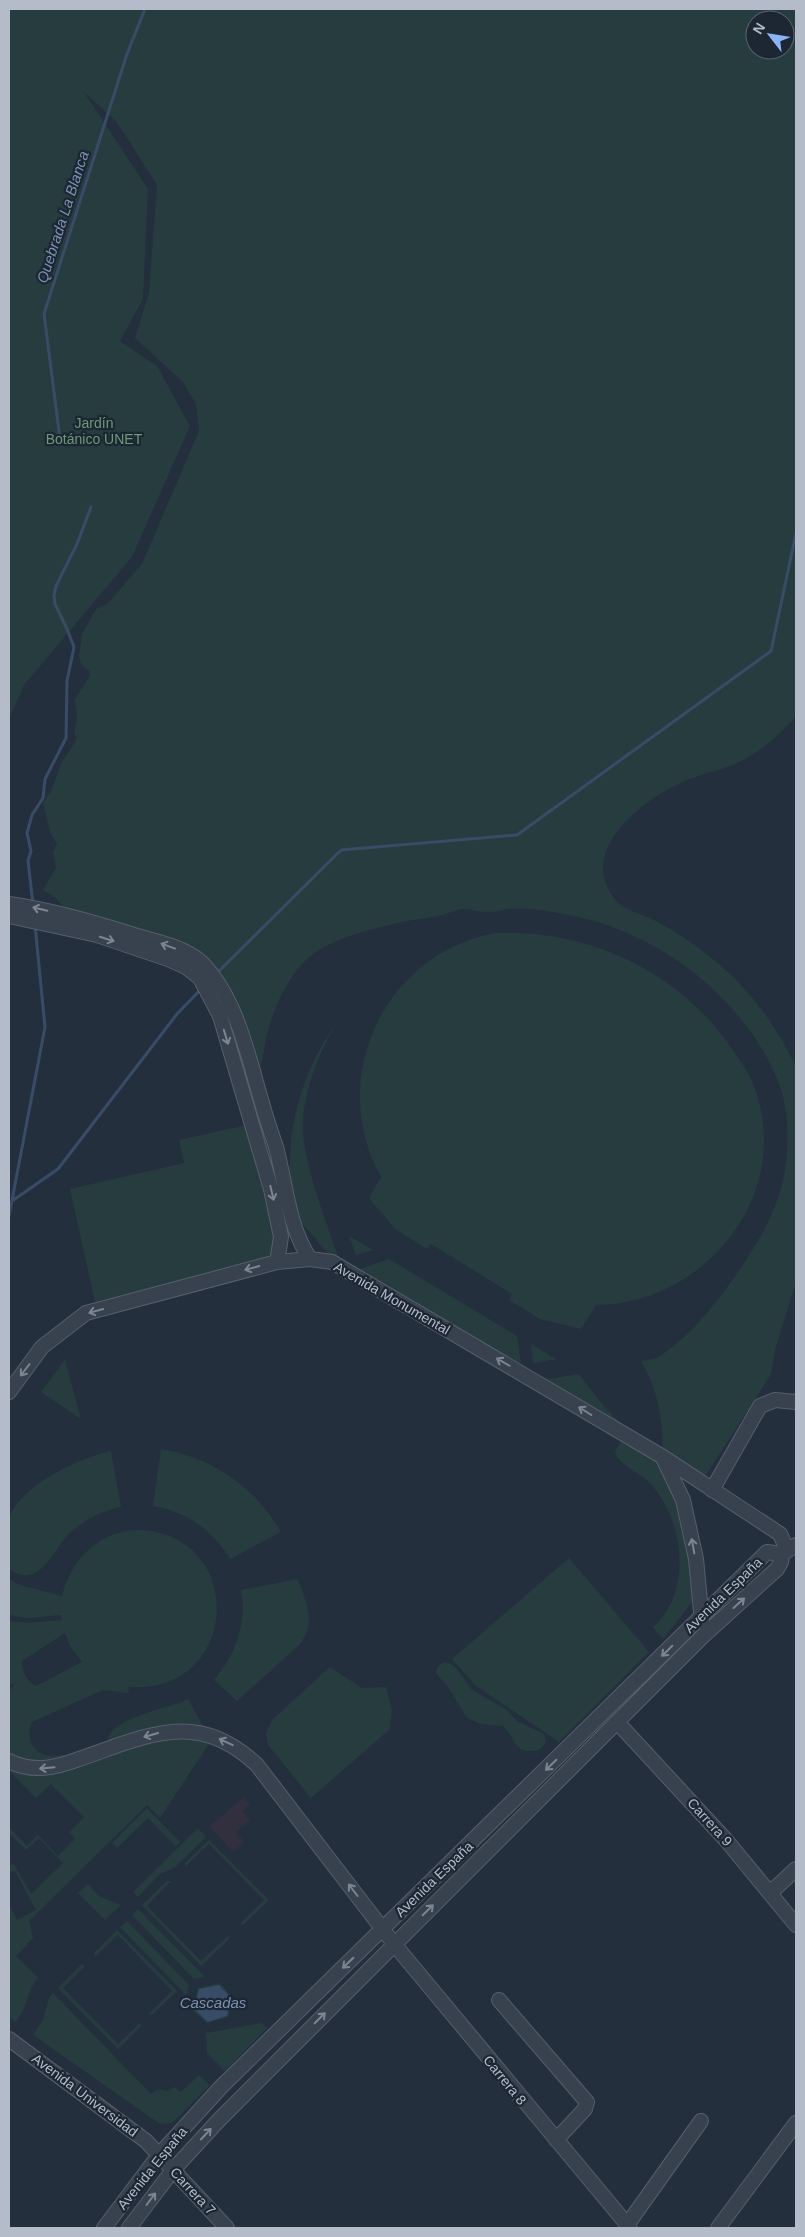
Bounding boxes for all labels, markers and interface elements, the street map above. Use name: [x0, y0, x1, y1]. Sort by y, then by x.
north arrow: [745, 10, 795, 60]
text: N: [749, 20, 768, 37]
water label: Quebrada La Blanca: [33, 149, 92, 285]
park label: Jardín Botánico UNET: [46, 415, 143, 447]
one-way arrow: [32, 904, 48, 913]
one-way arrow: [98, 934, 114, 944]
one-way arrow: [161, 941, 177, 950]
one-way arrow: [221, 1029, 231, 1045]
one-way arrow: [268, 1184, 277, 1200]
street label: Avenida Monumental: [331, 1258, 453, 1338]
one-way arrow: [245, 1264, 261, 1273]
one-way arrow: [88, 1306, 104, 1316]
one-way arrow: [496, 1357, 511, 1367]
one-way arrow: [20, 1363, 31, 1376]
one-way arrow: [578, 1406, 592, 1416]
one-way arrow: [688, 1538, 698, 1554]
street label: Avenida España: [681, 1554, 765, 1636]
one-way arrow: [733, 1597, 746, 1609]
one-way arrow: [661, 1644, 673, 1657]
one-way arrow: [144, 1731, 160, 1741]
one-way arrow: [219, 1736, 234, 1746]
one-way arrow: [545, 1759, 558, 1771]
one-way arrow: [39, 1763, 55, 1773]
street label: Carrera 9: [684, 1795, 736, 1849]
street label: Avenida España: [392, 1838, 476, 1920]
one-way arrow: [347, 1884, 358, 1897]
one-way arrow: [422, 1904, 435, 1916]
one-way arrow: [342, 1957, 354, 1969]
water label: Cascadas: [180, 1994, 247, 2011]
one-way arrow: [314, 2012, 326, 2025]
street label: Avenida Universidad: [29, 2050, 141, 2140]
street label: Carrera 8: [480, 2052, 530, 2108]
street label: Avenida España: [114, 2123, 190, 2213]
one-way arrow: [200, 2128, 212, 2141]
street label: Carrera 7: [167, 2164, 219, 2218]
one-way arrow: [146, 2193, 157, 2206]

